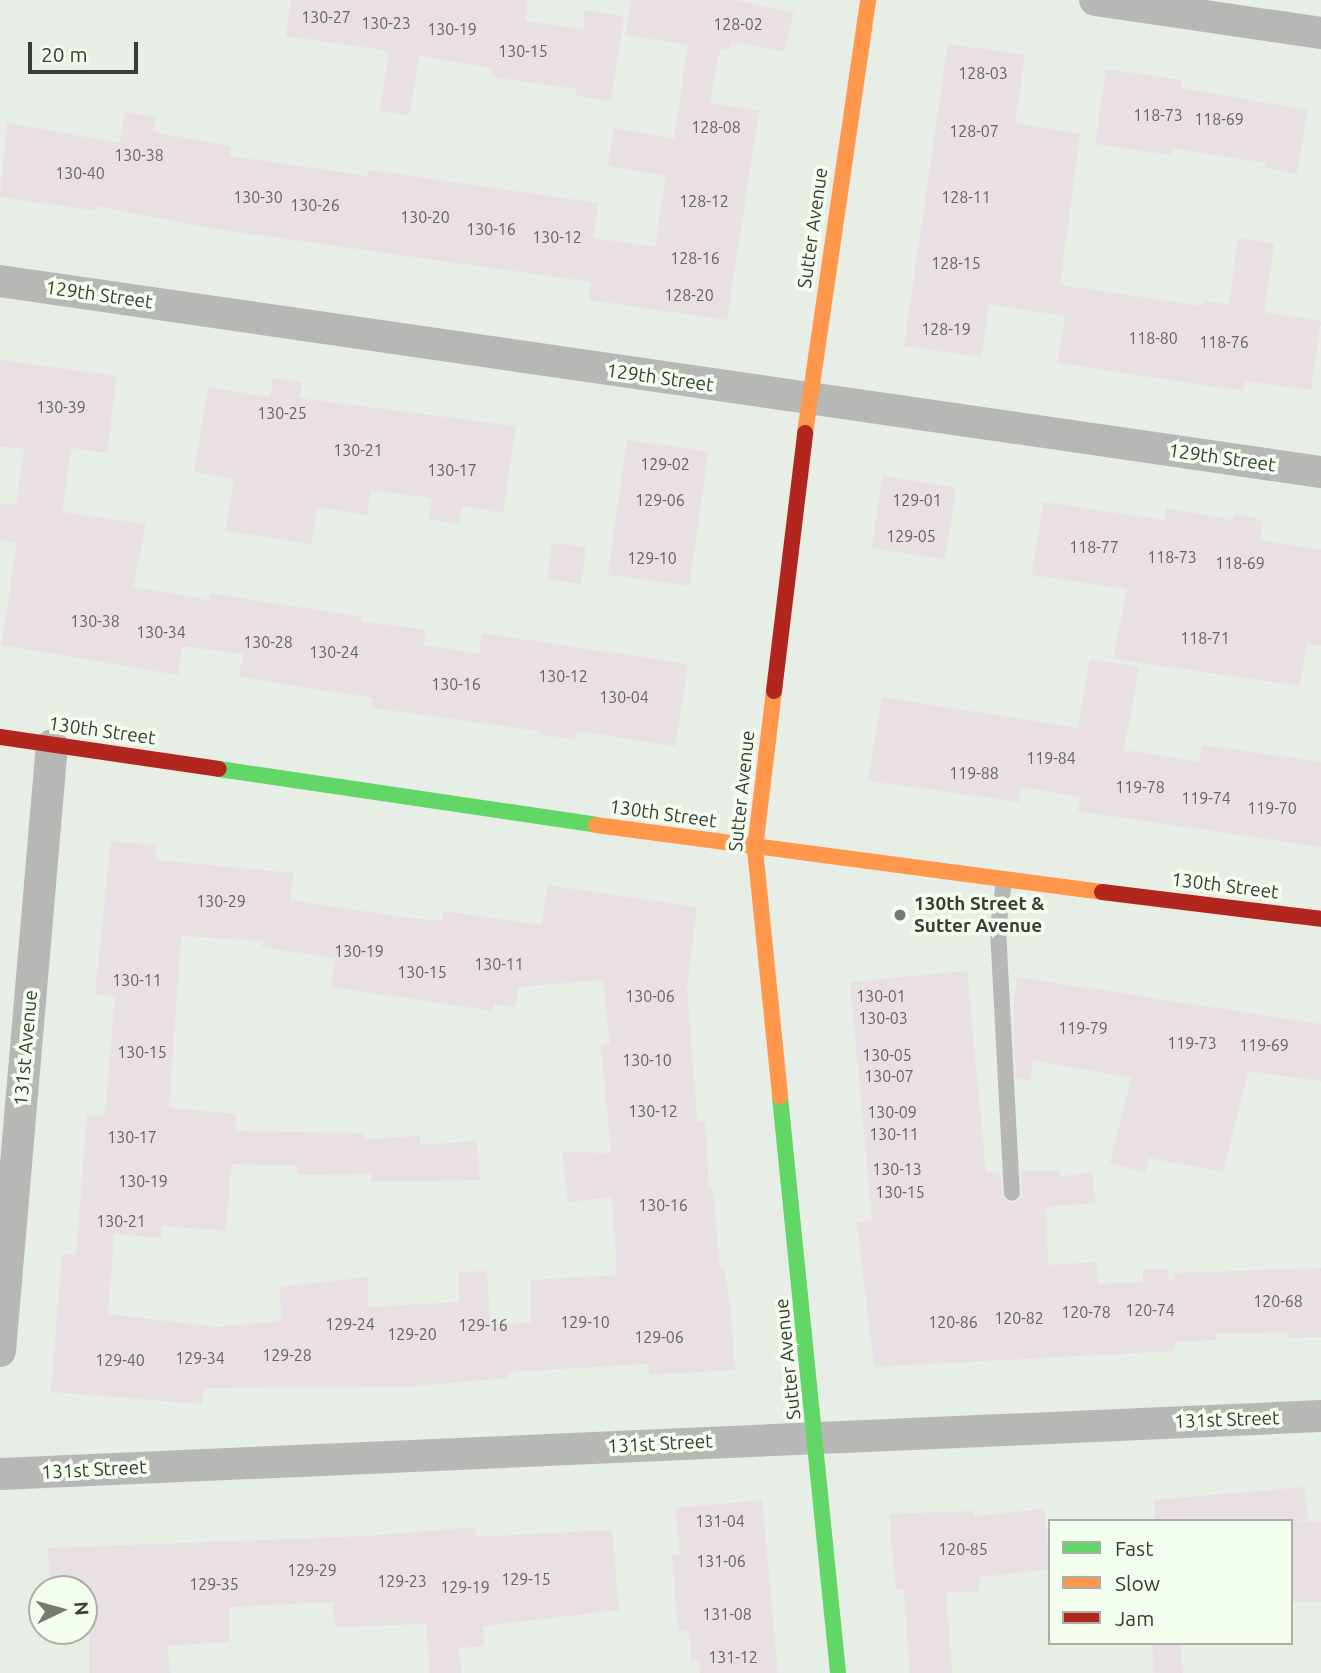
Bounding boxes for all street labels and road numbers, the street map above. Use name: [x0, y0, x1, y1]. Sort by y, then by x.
street label: Sutter Avenue: [793, 166, 833, 290]
street label: 129th Street: [44, 276, 154, 314]
street label: 129th Street: [605, 359, 715, 397]
street label: 129th Street: [1167, 439, 1277, 477]
street label: 130th Street: [47, 712, 157, 750]
street label: Sutter Avenue: [724, 729, 760, 853]
street label: 130th Street: [608, 795, 718, 833]
street label: 130th Street: [1170, 868, 1280, 904]
street label: 131st Avenue: [10, 989, 42, 1107]
street label: Sutter Avenue: [770, 1297, 806, 1421]
street label: 131st Street: [1174, 1407, 1280, 1433]
street label: 131st Street: [607, 1430, 713, 1458]
street label: 131st Street: [41, 1456, 147, 1484]

